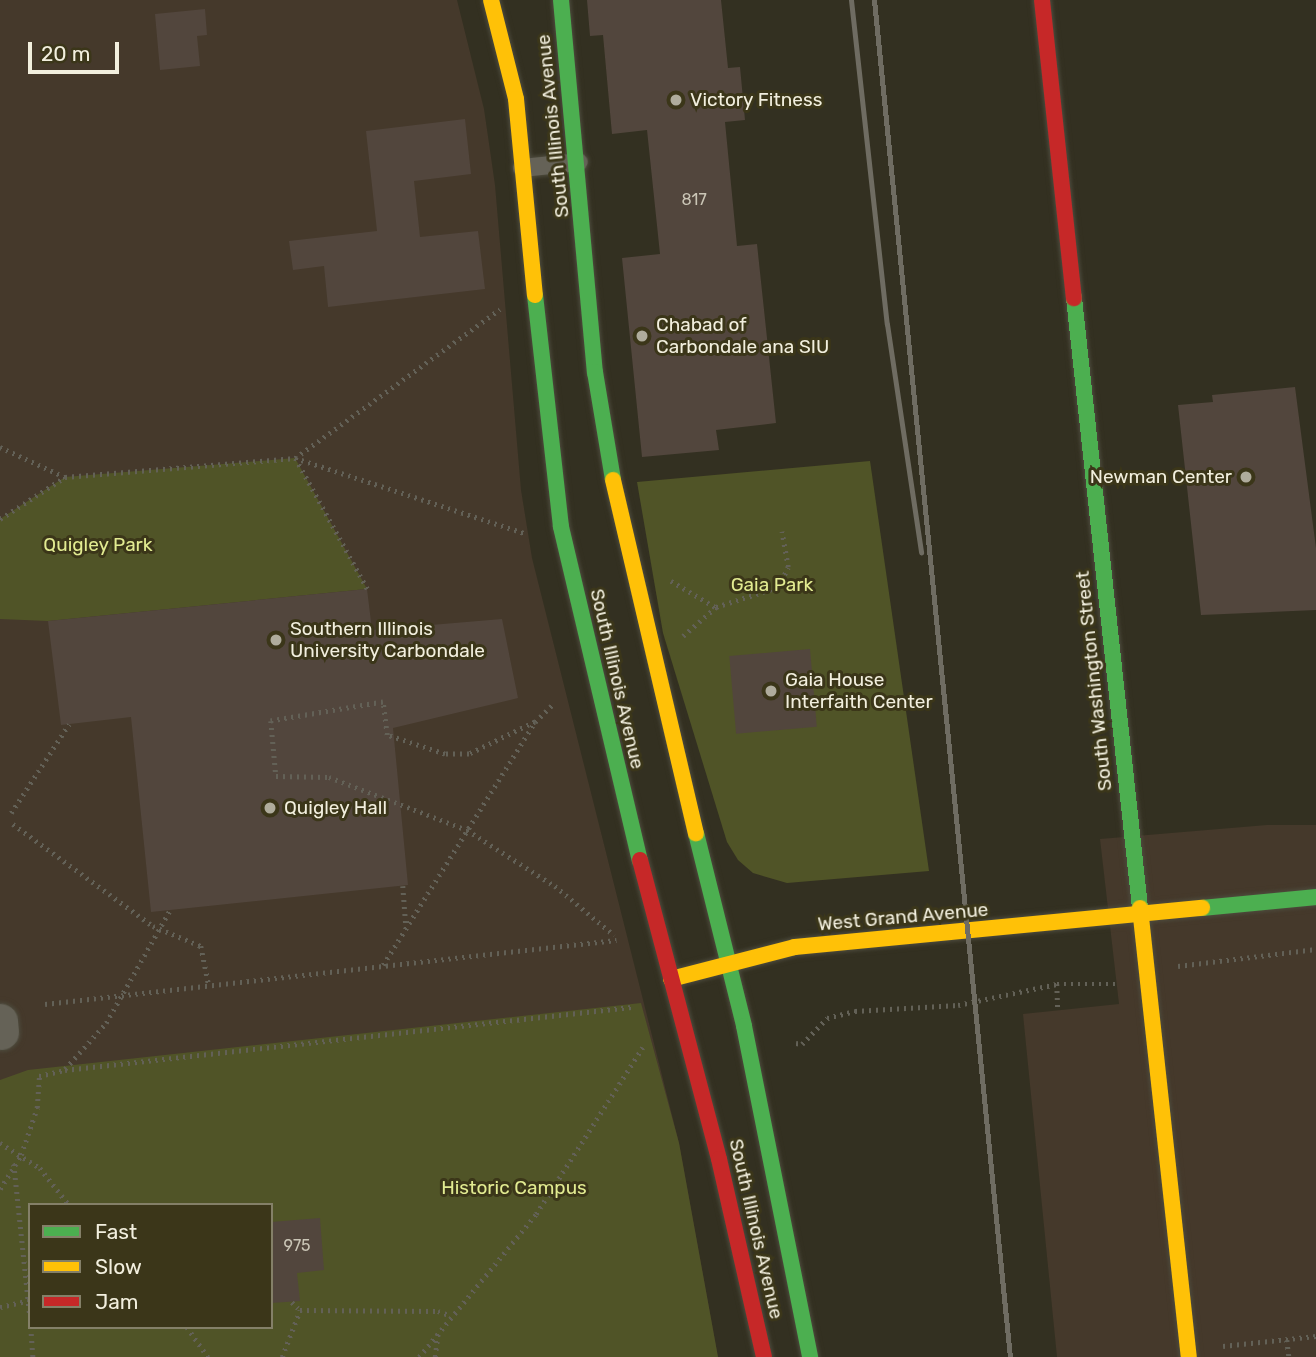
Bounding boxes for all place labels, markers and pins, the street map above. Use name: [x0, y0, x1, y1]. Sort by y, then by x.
place label: Victory Fitness: [690, 89, 823, 111]
marker: Victory Fitness: [668, 92, 684, 108]
place label: Chabad of Carbondale ana SIU: [656, 314, 829, 358]
marker: Chabad of Carbondale ana SIU: [634, 328, 650, 344]
place label: Newman Center: [1090, 466, 1232, 488]
marker: Newman Center: [1238, 469, 1254, 485]
place label: Southern Illinois University Carbondale: [290, 618, 485, 662]
marker: Southern Illinois University Carbondale: [268, 632, 284, 648]
place label: Gaia House Interfaith Center: [785, 669, 933, 713]
marker: Gaia House Interfaith Center: [763, 683, 779, 699]
place label: Quigley Hall: [284, 797, 388, 819]
marker: Quigley Hall: [262, 800, 278, 816]

